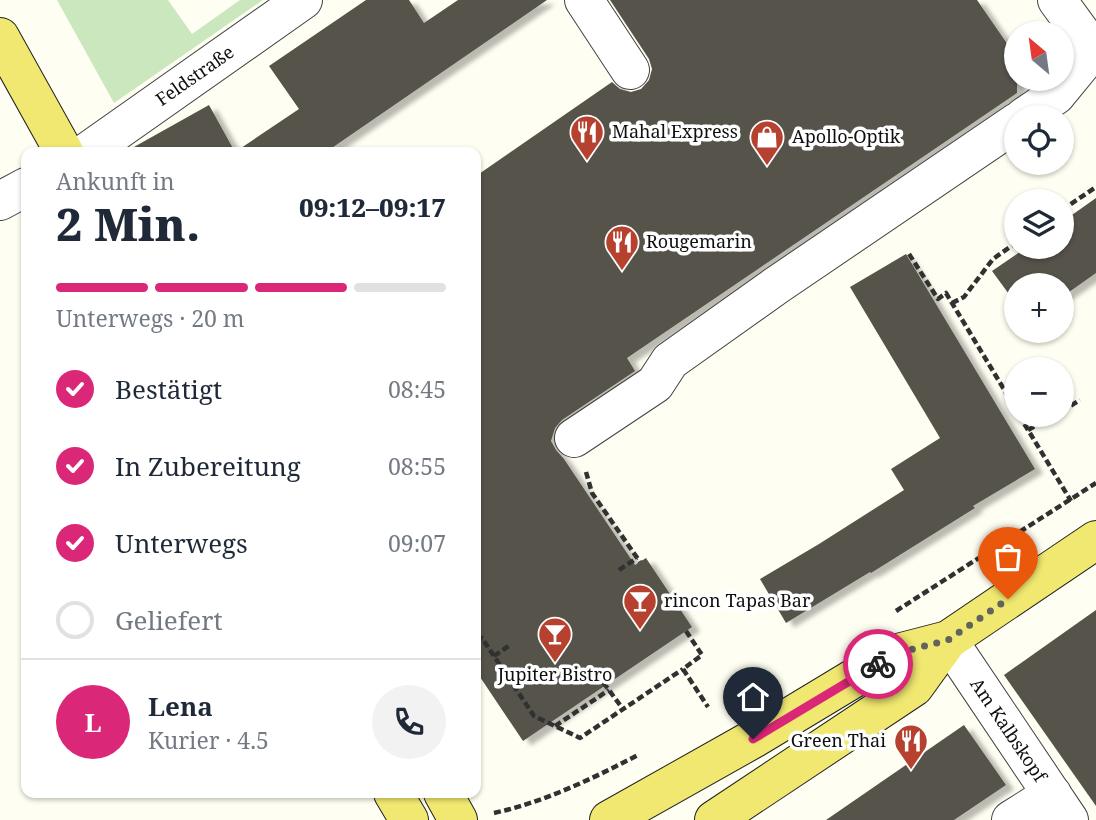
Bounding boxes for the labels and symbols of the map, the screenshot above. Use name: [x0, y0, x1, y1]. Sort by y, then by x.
north arrow: [1004, 21, 1074, 91]
street label: Feldstraße: [151, 39, 238, 111]
restaurant icon: Mahal Express: [568, 113, 606, 162]
shop icon: Apollo-Optik: [748, 118, 786, 167]
place label: Mahal Express: [612, 119, 738, 143]
place label: Apollo-Optik: [792, 124, 901, 148]
restaurant icon: Rougemarin: [603, 223, 641, 272]
place label: Rougemarin: [646, 229, 752, 253]
pin: [978, 527, 1038, 599]
bar icon: rincon Tapas Bar: [621, 582, 659, 631]
place label: rincon Tapas Bar: [664, 588, 811, 612]
bar icon: Jupiter Bistro: [536, 615, 574, 664]
courier: [843, 629, 913, 699]
place label: Jupiter Bistro: [497, 662, 612, 686]
pin: [723, 667, 783, 739]
street label: Am Kalbskopf: [965, 673, 1053, 787]
restaurant icon: Green Thai: [892, 722, 930, 771]
place label: Green Thai: [791, 728, 886, 752]

